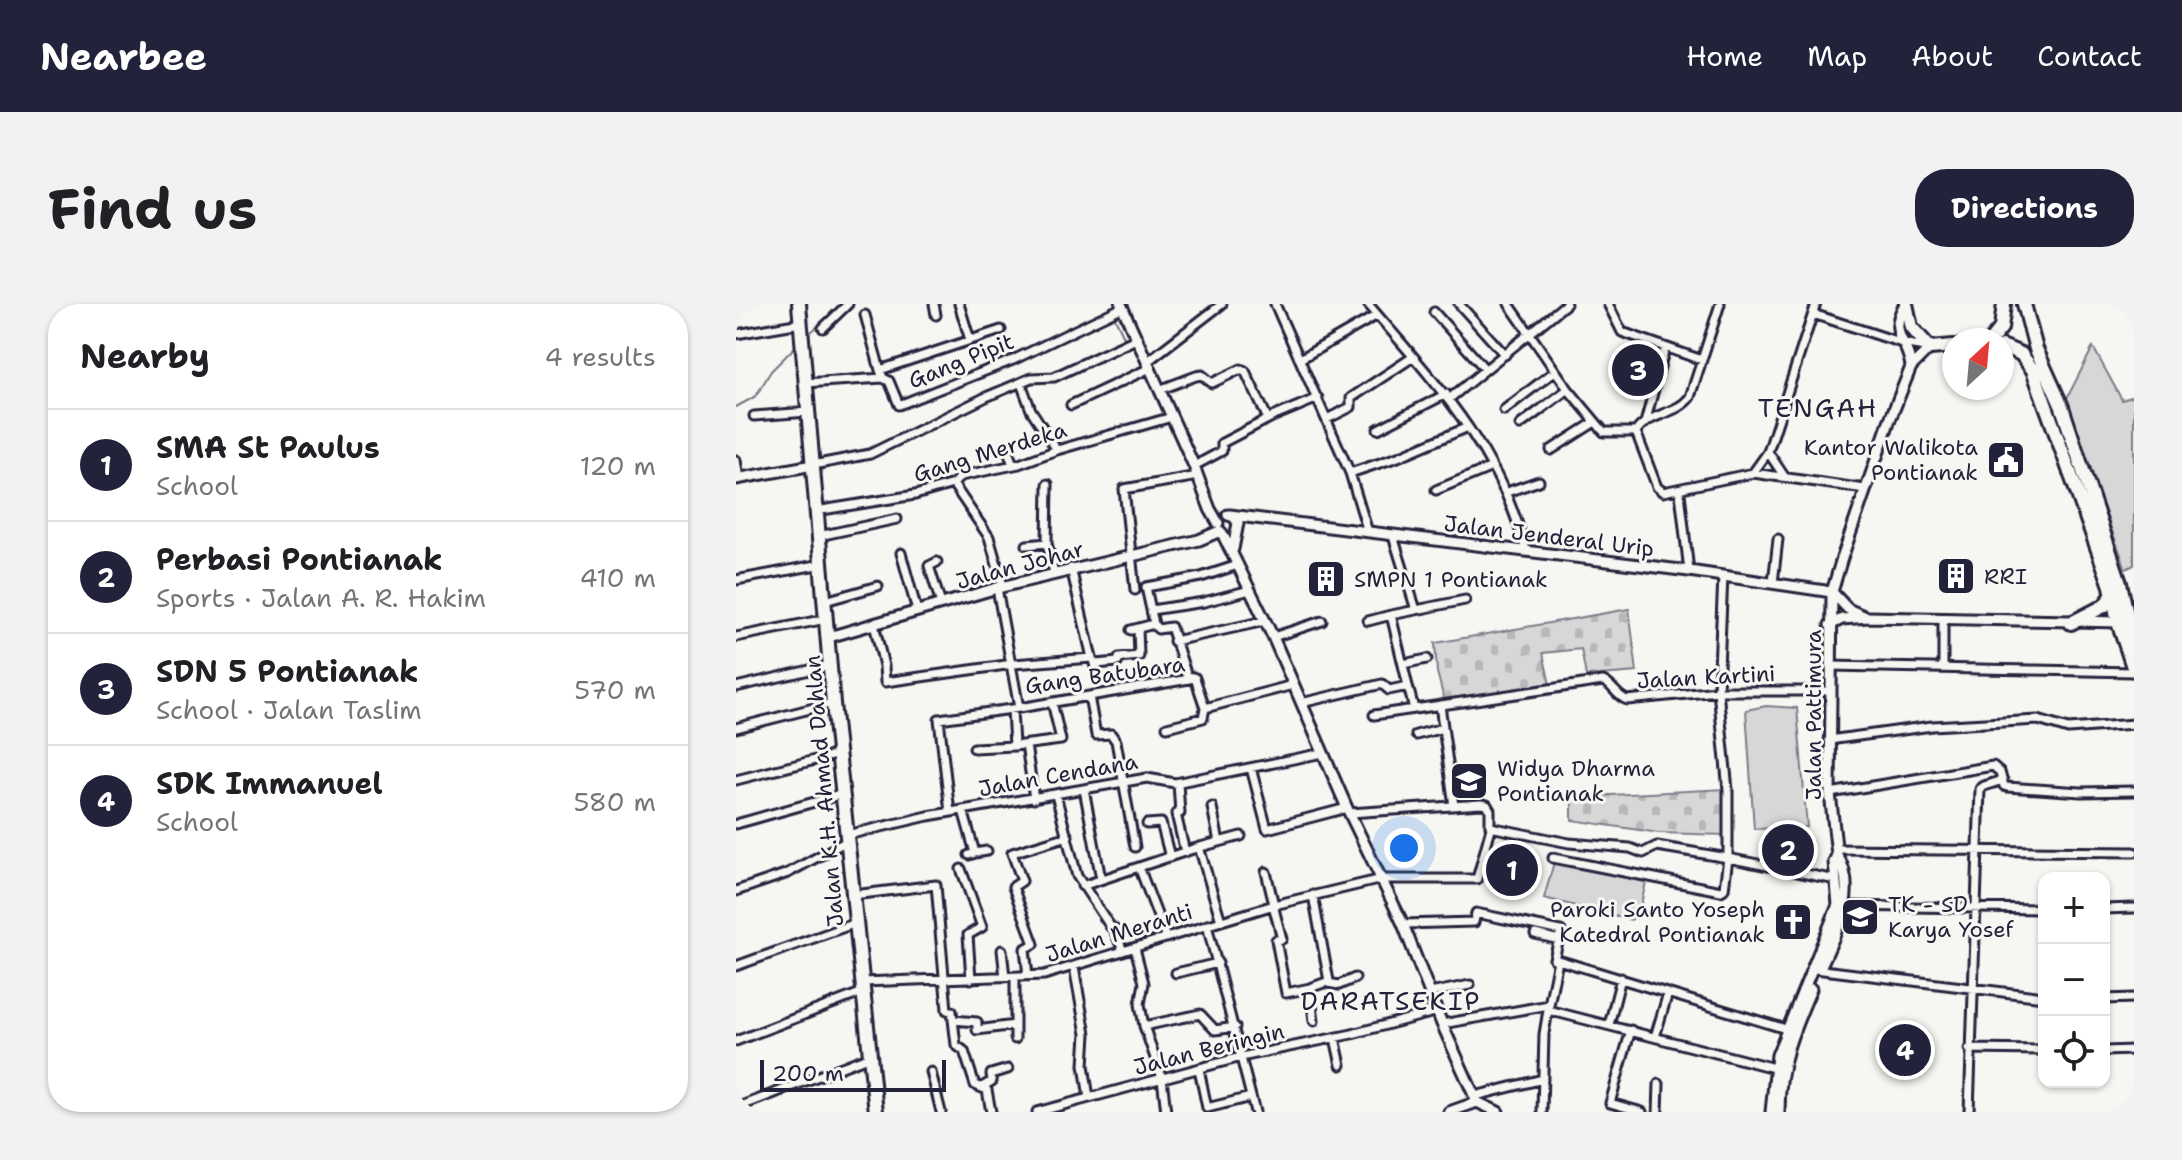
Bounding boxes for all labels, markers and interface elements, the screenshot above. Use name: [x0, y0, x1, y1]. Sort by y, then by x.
text: Nearbee: [40, 31, 207, 82]
text: Home: [1686, 37, 1763, 75]
text: Map: [1807, 37, 1867, 75]
text: About: [1911, 37, 1993, 75]
text: Contact: [2037, 37, 2142, 75]
button: Directions: [1915, 169, 2134, 247]
text: Find us: [48, 171, 257, 246]
street label: Gang Pipit: [904, 327, 1018, 395]
north arrow: [1942, 328, 2014, 400]
text: Nearby: [80, 333, 210, 379]
text: 4 results: [544, 339, 656, 374]
pin: 3: [1612, 340, 1664, 400]
district label: TENGAH: [1758, 390, 1878, 425]
street label: Gang Merdeka: [910, 415, 1070, 489]
text: SMA St Paulus: [156, 427, 380, 468]
place label: Kantor Walikota Pontianak: [1804, 433, 1978, 487]
public building icon: Kantor Walikota Pontianak: [1985, 439, 2027, 481]
text: 1: [100, 448, 112, 483]
text: 120 m: [580, 448, 656, 483]
text: School: [156, 468, 238, 503]
street label: Jalan Jenderal Urip: [1442, 509, 1656, 563]
street label: Jalan Johar: [953, 534, 1087, 596]
text: Perbasi Pontianak: [156, 539, 443, 580]
building icon: RRI: [1935, 555, 1977, 597]
building icon: SMPN 1 Pontianak: [1305, 558, 1347, 600]
text: 2: [97, 560, 115, 595]
text: 410 m: [579, 560, 656, 595]
place label: RRI: [1984, 562, 2027, 591]
place label: SMPN 1 Pontianak: [1354, 565, 1548, 594]
text: Sports · Jalan A. R. Hakim: [156, 580, 486, 615]
street label: Jalan Pattimura: [1799, 629, 1828, 801]
street label: Gang Batubara: [1023, 649, 1187, 701]
text: SDN 5 Pontianak: [156, 651, 419, 692]
street label: Jalan K.H. Ahmad Dahlan: [798, 654, 850, 928]
street label: Jalan Kartini: [1636, 659, 1776, 695]
text: 3: [97, 672, 115, 707]
text: 570 m: [574, 672, 656, 707]
text: School · Jalan Taslim: [156, 692, 422, 727]
street label: Jalan Cendana: [976, 747, 1140, 803]
place label: Widya Dharma Pontianak: [1497, 754, 1655, 808]
school or university icon: Widya Dharma Pontianak: [1448, 760, 1490, 802]
text: SDK Immanuel: [156, 763, 383, 804]
text: 4: [97, 784, 115, 819]
text: 580 m: [574, 784, 656, 819]
text: School: [156, 804, 238, 839]
pin: 2: [1762, 820, 1814, 880]
your location: [1384, 828, 1424, 868]
pin: 1: [1486, 840, 1538, 900]
map controls: [2038, 872, 2110, 1088]
button: +: [2038, 872, 2110, 944]
place label: TK - SD Karya Yosef: [1888, 890, 2015, 944]
place label: Paroki Santo Yoseph Katedral Pontianak: [1550, 895, 1765, 949]
school or university icon: TK - SD Karya Yosef: [1839, 896, 1881, 938]
street label: Jalan Meranti: [1042, 897, 1196, 969]
church icon: Paroki Santo Yoseph Katedral Pontianak: [1772, 901, 1814, 943]
button: −: [2038, 944, 2110, 1016]
district label: DARATSEKIP: [1301, 983, 1481, 1018]
street label: Jalan Beringin: [1131, 1016, 1287, 1082]
button: locate: [2038, 1016, 2110, 1088]
pin: 4: [1879, 1020, 1931, 1080]
scale bar: [760, 1056, 946, 1092]
text: 200 m: [772, 1059, 844, 1088]

